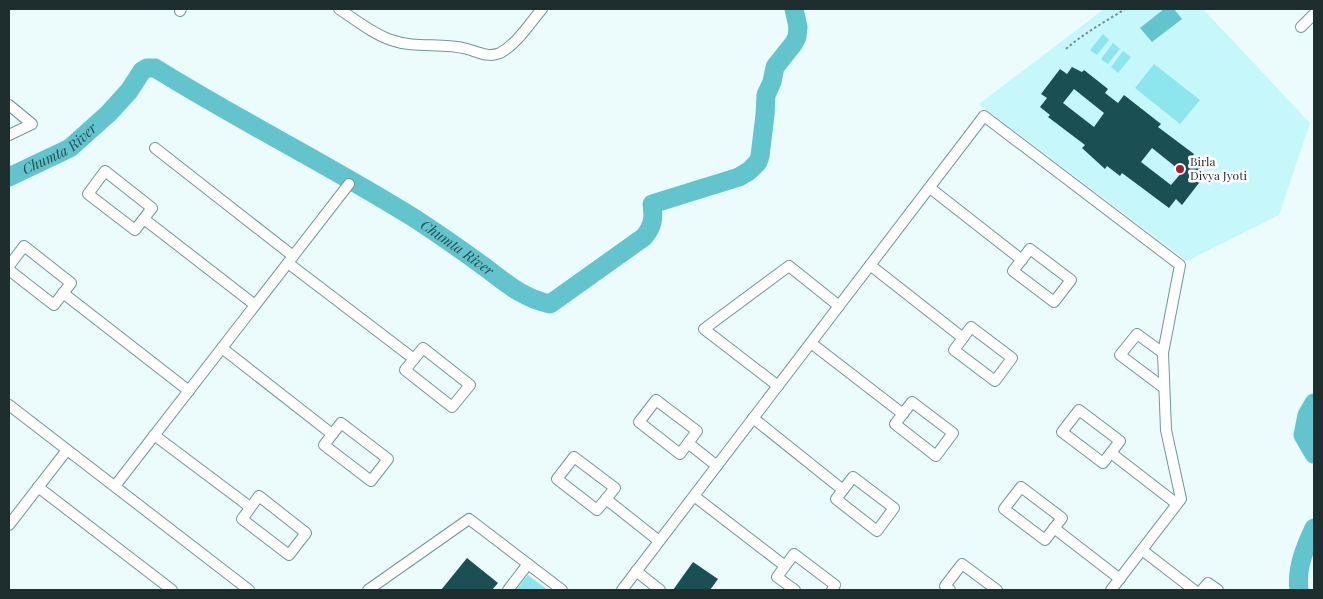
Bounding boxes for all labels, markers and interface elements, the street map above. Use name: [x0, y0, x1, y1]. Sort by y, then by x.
water label: Chumta River: [19, 118, 101, 178]
place label: Birla Divya Jyoti: [1190, 153, 1247, 183]
marker: Birla Divya Jyoti: [1174, 163, 1186, 175]
water label: Chumta River: [417, 215, 499, 280]

